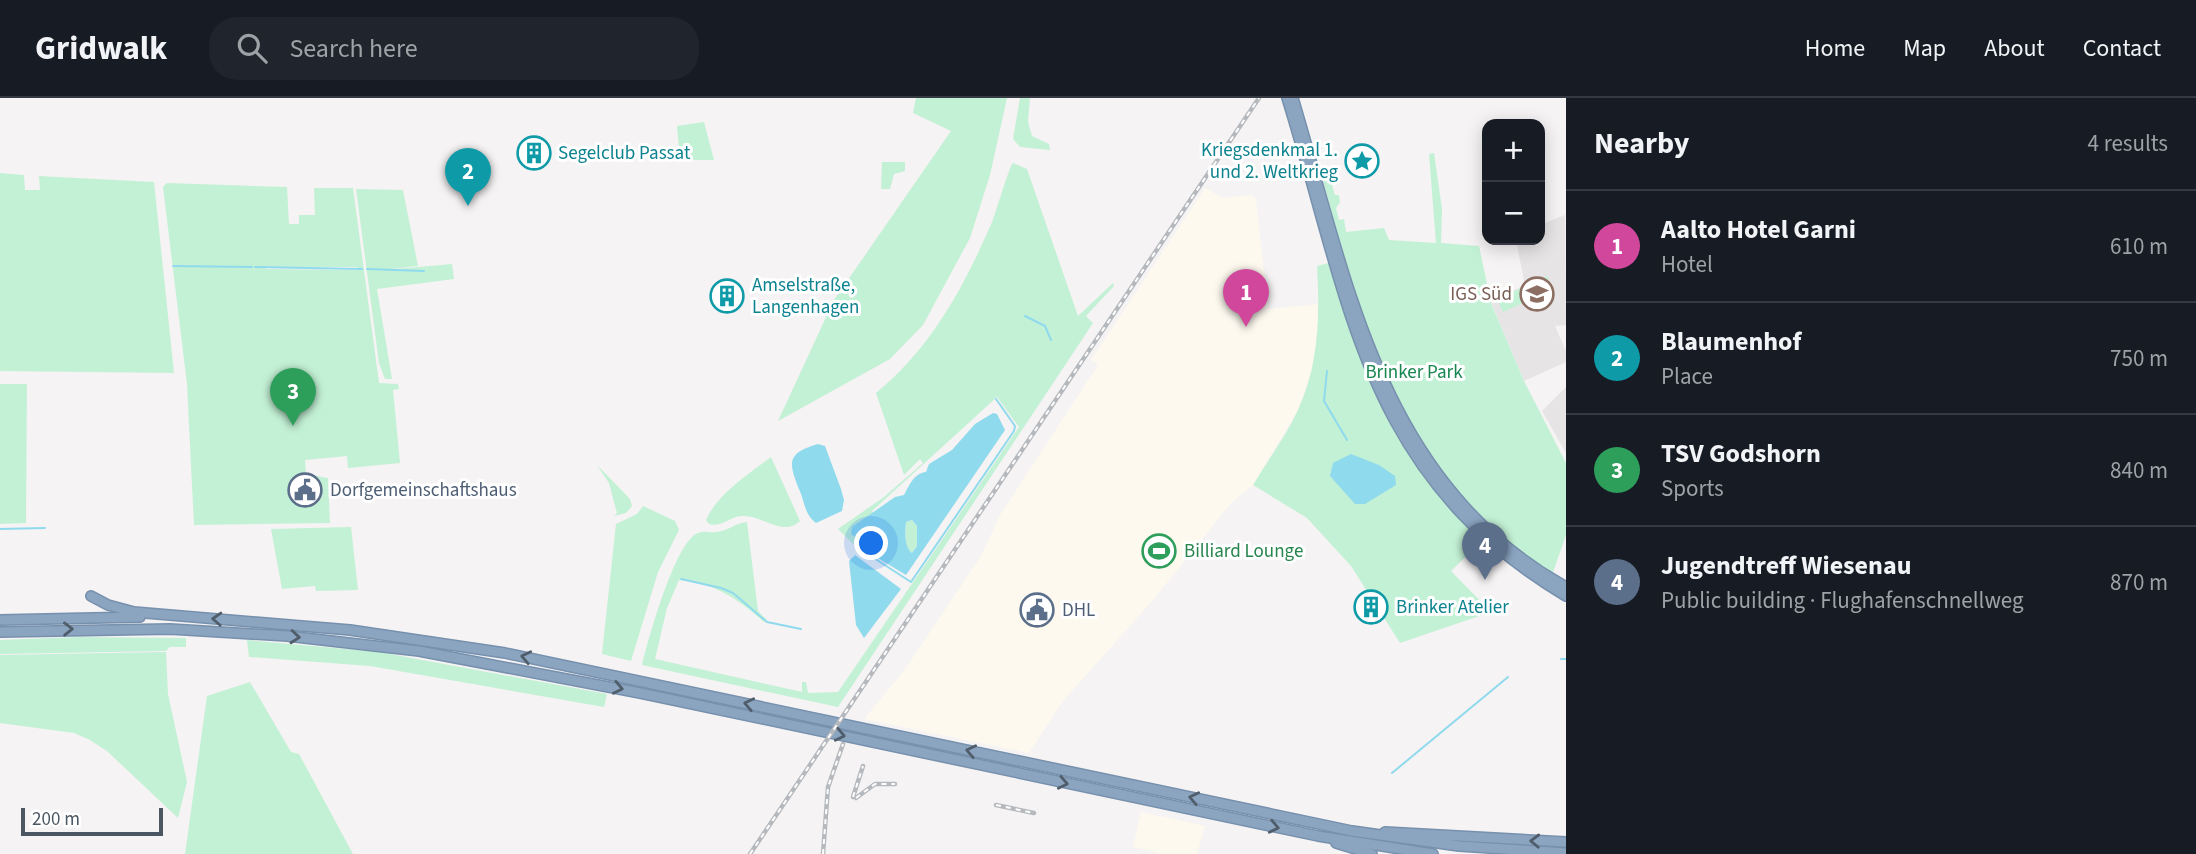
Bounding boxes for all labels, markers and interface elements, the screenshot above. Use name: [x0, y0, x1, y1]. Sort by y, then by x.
search box: [209, 17, 699, 80]
text: Gridwalk: [35, 25, 167, 72]
icon: search: [233, 29, 271, 67]
text: Search here: [289, 30, 418, 67]
text: Home: [1805, 31, 1865, 66]
text: Map: [1903, 31, 1946, 66]
text: About: [1984, 31, 2045, 66]
text: Contact: [2083, 31, 2161, 66]
map controls: [1482, 119, 1545, 245]
button: +: [1482, 119, 1545, 182]
text: Nearby: [1594, 122, 1689, 165]
text: 4 results: [2088, 127, 2168, 160]
building icon: Segelclub Passat: [515, 134, 553, 172]
place label: Kriegsdenkmal 1. und 2. Weltkrieg: [1201, 137, 1338, 186]
place label: Segelclub Passat: [558, 140, 691, 167]
place icon: Kriegsdenkmal 1. und 2. Weltkrieg: [1343, 142, 1381, 180]
pin: 2: [445, 148, 491, 206]
button: −: [1482, 182, 1545, 245]
text: Aalto Hotel Garni: [1661, 211, 1856, 248]
text: 1: [1611, 230, 1623, 263]
text: 610 m: [2110, 230, 2168, 263]
text: Hotel: [1661, 248, 1713, 281]
pin: 1: [1223, 269, 1269, 327]
place label: Amselstraße, Langenhagen: [752, 272, 859, 321]
school or university icon: IGS Süd: [1518, 275, 1556, 313]
building icon: Amselstraße, Langenhagen: [708, 277, 746, 315]
place label: IGS Süd: [1450, 281, 1512, 308]
text: Blaumenhof: [1661, 323, 1801, 360]
text: 2: [1611, 342, 1623, 375]
text: 750 m: [2110, 342, 2168, 375]
park label: Brinker Park: [1365, 359, 1463, 386]
text: Place: [1661, 360, 1713, 393]
pin: 3: [270, 368, 316, 426]
text: TSV Godshorn: [1661, 435, 1821, 472]
text: 3: [1611, 454, 1623, 487]
text: 840 m: [2110, 454, 2168, 487]
public building icon: Dorfgemeinschaftshaus: [286, 471, 324, 509]
text: Sports: [1661, 472, 1724, 505]
place label: Dorfgemeinschaftshaus: [330, 477, 517, 504]
pin: 4: [1462, 522, 1508, 580]
your location: [854, 526, 888, 560]
sports icon: Billiard Lounge: [1140, 532, 1178, 570]
place label: Billiard Lounge: [1184, 538, 1303, 565]
text: Jugendtreff Wiesenau: [1661, 547, 1911, 584]
text: 4: [1611, 566, 1623, 599]
text: 870 m: [2110, 566, 2168, 599]
text: Public building · Flughafenschnellweg: [1661, 584, 2024, 617]
building icon: Brinker Atelier: [1352, 588, 1390, 626]
public building icon: DHL: [1018, 591, 1056, 629]
place label: Brinker Atelier: [1396, 594, 1509, 621]
place label: DHL: [1062, 597, 1095, 624]
one-way arrow: [211, 612, 222, 627]
one-way arrow: [63, 622, 74, 637]
one-way arrow: [290, 629, 301, 644]
one-way arrow: [520, 651, 532, 666]
one-way arrow: [612, 680, 624, 695]
one-way arrow: [743, 697, 755, 712]
one-way arrow: [834, 727, 846, 742]
one-way arrow: [965, 744, 977, 759]
one-way arrow: [1057, 774, 1069, 789]
one-way arrow: [1188, 792, 1200, 807]
scale bar: [21, 805, 163, 837]
text: 200 m: [32, 806, 80, 833]
one-way arrow: [1268, 818, 1280, 833]
one-way arrow: [1529, 834, 1540, 849]

